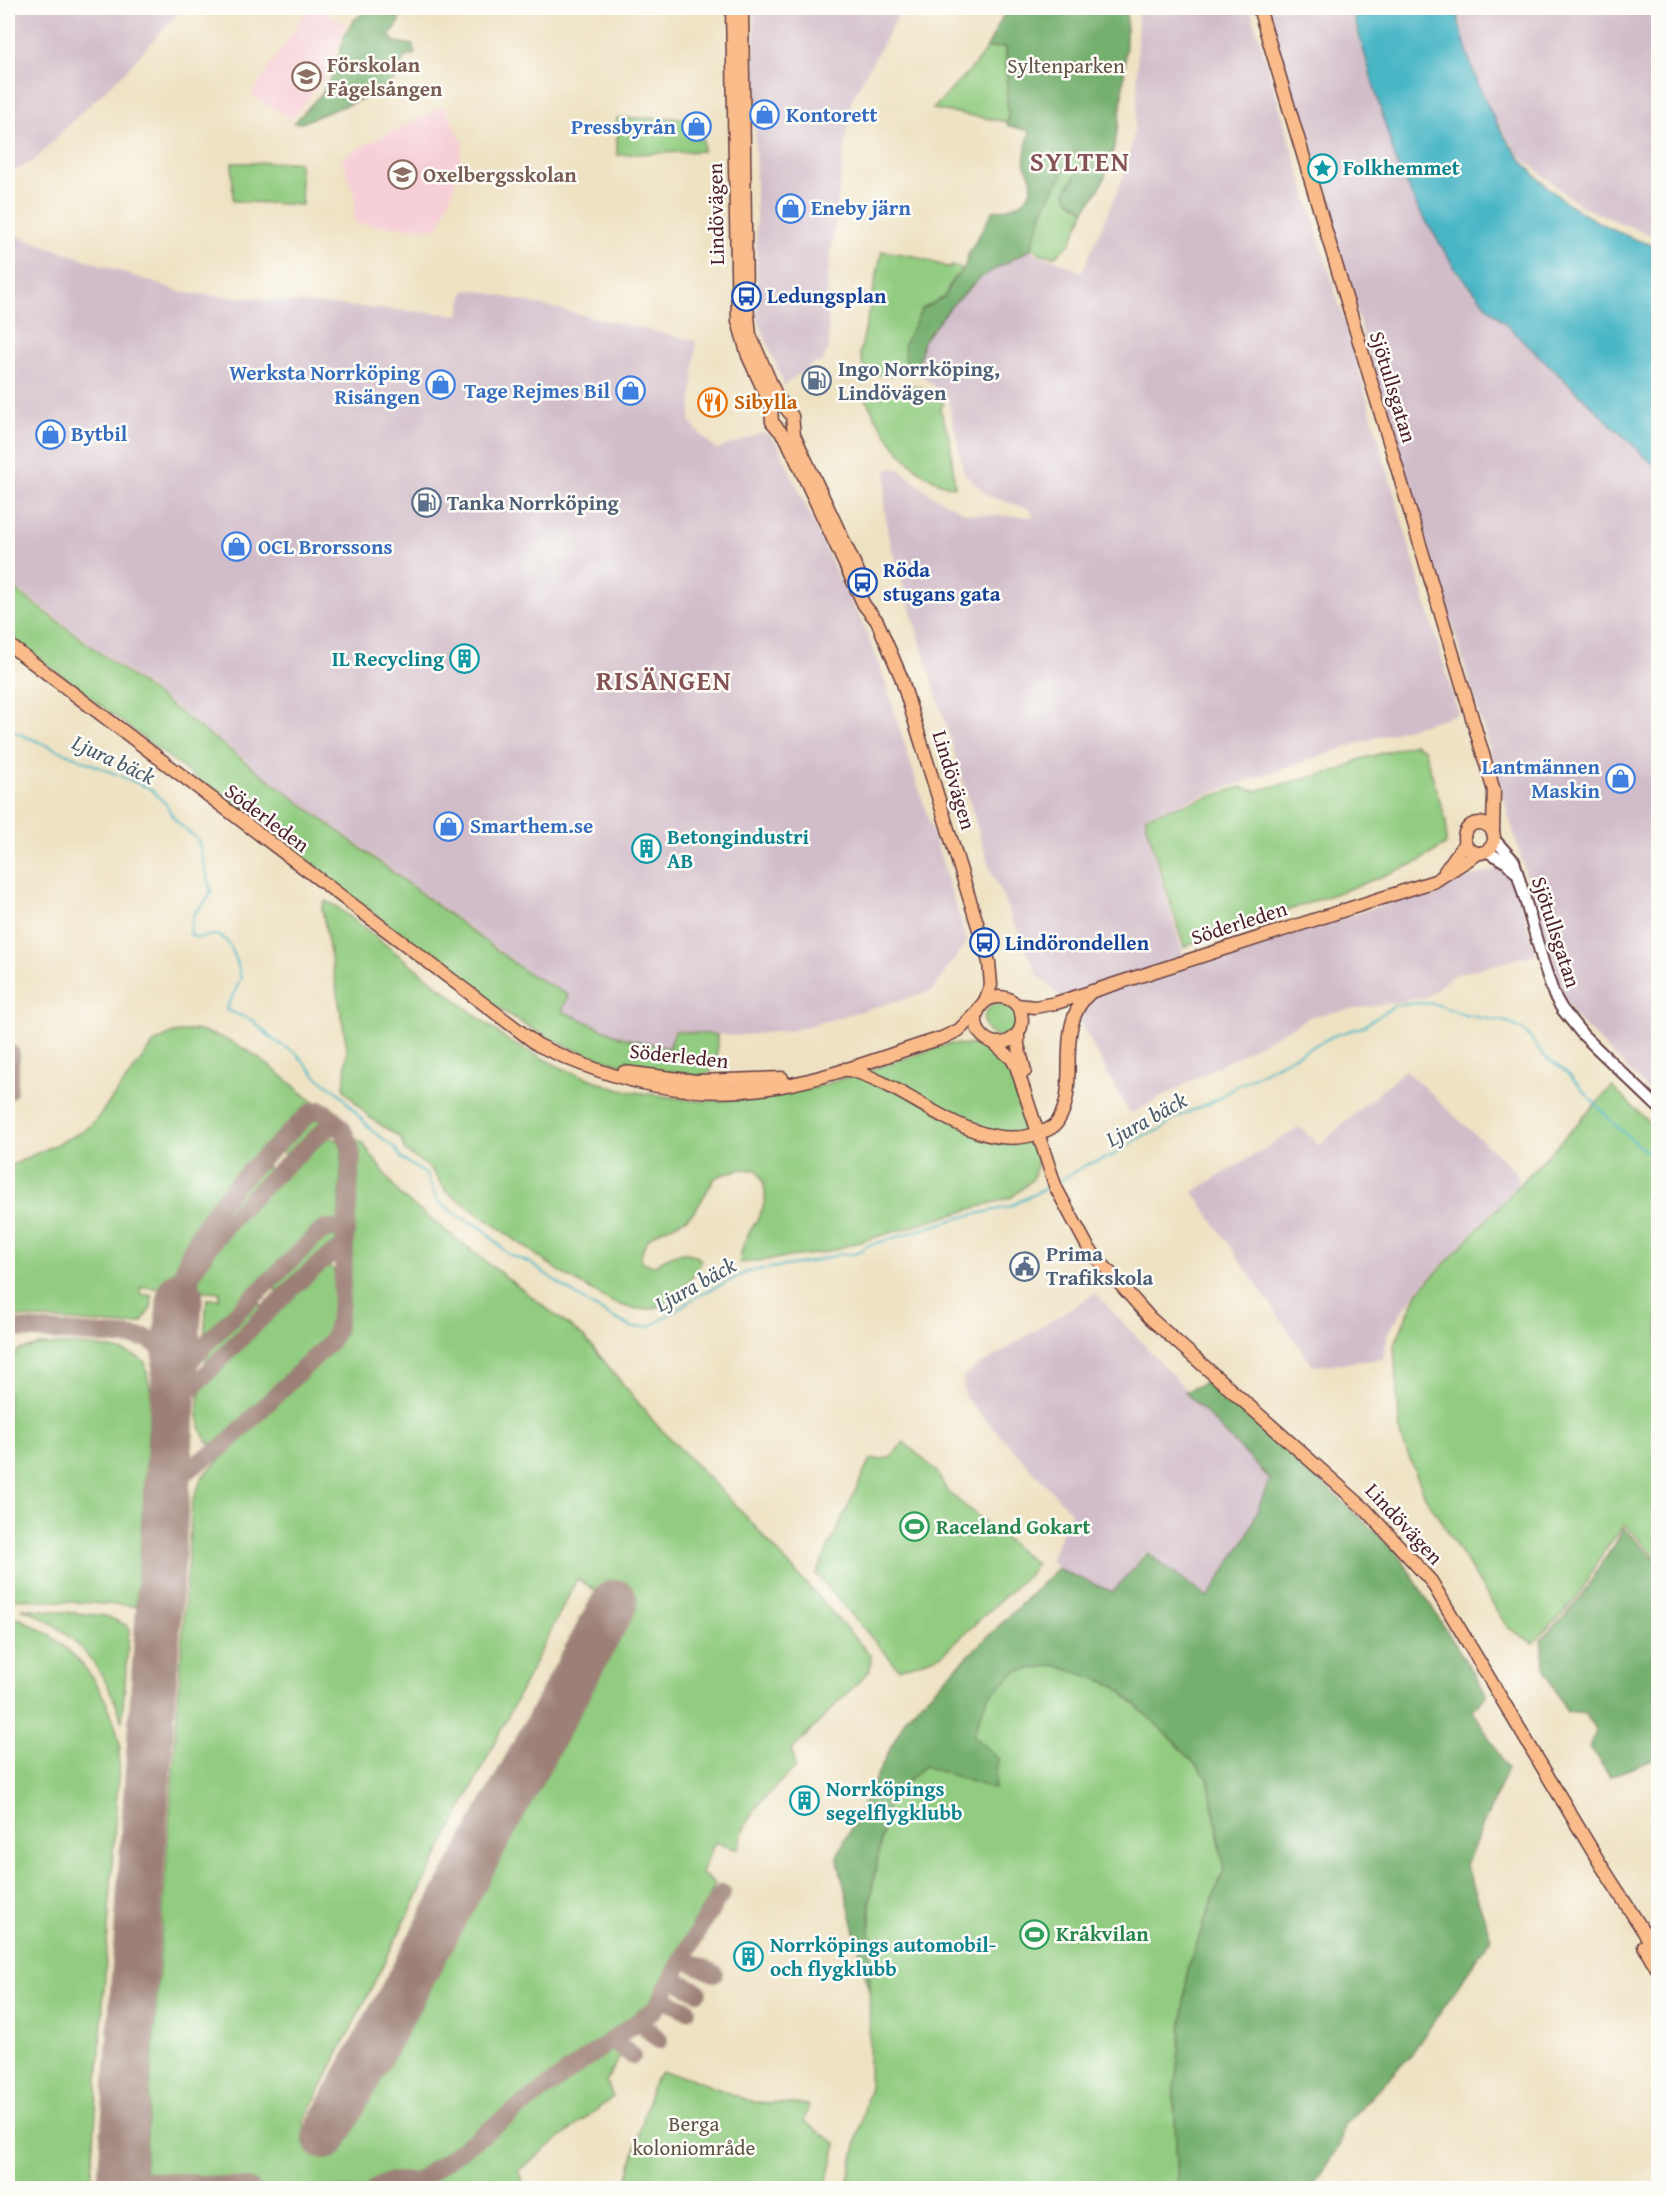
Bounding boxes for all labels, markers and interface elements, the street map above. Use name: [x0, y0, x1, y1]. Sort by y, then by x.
place label: Förskolan Fågelsången: [327, 49, 443, 104]
park label: Syltenparken: [1007, 50, 1125, 81]
school or university icon: Förskolan Fågelsången: [290, 61, 322, 93]
shop icon: Kontorett: [749, 99, 781, 131]
place label: Kontorett: [786, 99, 878, 130]
place label: Pressbyrån: [571, 111, 677, 142]
shop icon: Pressbyrån: [681, 111, 713, 143]
district label: SYLTEN: [1030, 141, 1130, 181]
place icon: Folkhemmet: [1306, 152, 1338, 184]
place label: Folkhemmet: [1343, 152, 1460, 183]
school or university icon: Oxelbergsskolan: [386, 159, 418, 191]
place label: Oxelbergsskolan: [423, 159, 577, 190]
street label: Lindövägen: [699, 162, 732, 265]
shop icon: Eneby järn: [774, 192, 806, 224]
place label: Eneby järn: [811, 192, 912, 223]
bus stop icon: Ledungsplan: [730, 280, 762, 312]
place label: Ledungsplan: [767, 280, 887, 311]
street label: Sjötullsgatan: [1362, 327, 1425, 447]
place label: Ingo Norrköping, Lindövägen: [838, 353, 1000, 408]
place label: Werksta Norrköping Risängen: [229, 357, 421, 412]
fuel station icon: Ingo Norrköping, Lindövägen: [801, 365, 833, 397]
shop icon: Werksta Norrköping Risängen: [425, 369, 457, 401]
place label: Tage Rejmes Bil: [464, 375, 610, 406]
shop icon: Tage Rejmes Bil: [615, 375, 647, 407]
restaurant icon: Sibylla: [697, 386, 729, 418]
place label: Sibylla: [734, 386, 798, 417]
shop icon: Bytbil: [34, 418, 66, 450]
place label: Bytbil: [71, 418, 128, 449]
fuel station icon: Tanka Norrköping: [410, 487, 442, 519]
place label: Tanka Norrköping: [447, 487, 620, 518]
shop icon: OCL Brorssons: [221, 531, 253, 563]
place label: OCL Brorssons: [258, 531, 392, 562]
place label: Röda stugans gata: [883, 554, 1001, 609]
bus stop icon: Röda stugans gata: [846, 566, 878, 598]
place label: IL Recycling: [332, 643, 445, 674]
building icon: IL Recycling: [449, 643, 481, 675]
district label: RISÄNGEN: [596, 660, 732, 700]
water label: Ljura bäck: [66, 725, 162, 793]
street label: Lindövägen: [925, 726, 984, 834]
place label: Lantmännen Maskin: [1482, 751, 1601, 806]
shop icon: Lantmännen Maskin: [1605, 763, 1637, 795]
street label: Söderleden: [218, 775, 316, 860]
shop icon: Smarthem.se: [433, 810, 465, 842]
place label: Smarthem.se: [470, 810, 593, 841]
place label: Betongindustri AB: [667, 821, 810, 876]
building icon: Betongindustri AB: [630, 833, 662, 865]
street label: Sjötullsgatan: [1524, 872, 1589, 992]
street label: Söderleden: [1187, 892, 1291, 953]
bus stop icon: Lindörondellen: [968, 927, 1000, 959]
place label: Lindörondellen: [1005, 927, 1150, 958]
street label: Söderleden: [628, 1035, 730, 1076]
water label: Ljura bäck: [1099, 1083, 1193, 1155]
place label: Prima Trafikskola: [1046, 1238, 1154, 1293]
water label: Ljura bäck: [648, 1248, 742, 1320]
public building icon: Prima Trafikskola: [1009, 1250, 1041, 1282]
street label: Lindövägen: [1358, 1476, 1451, 1572]
sports icon: Raceland Gokart: [899, 1511, 931, 1543]
place label: Raceland Gokart: [936, 1511, 1090, 1542]
place label: Norrköpings segelflygklubb: [826, 1773, 962, 1828]
building icon: Norrköpings segelflygklubb: [789, 1785, 821, 1817]
sports icon: Kråkvilan: [1019, 1918, 1051, 1950]
place label: Kråkvilan: [1056, 1918, 1149, 1949]
place label: Norrköpings automobil- och flygklubb: [770, 1929, 997, 1984]
building icon: Norrköpings automobil- och flygklubb: [733, 1941, 765, 1973]
park label: Berga koloniområde: [633, 2108, 756, 2163]

